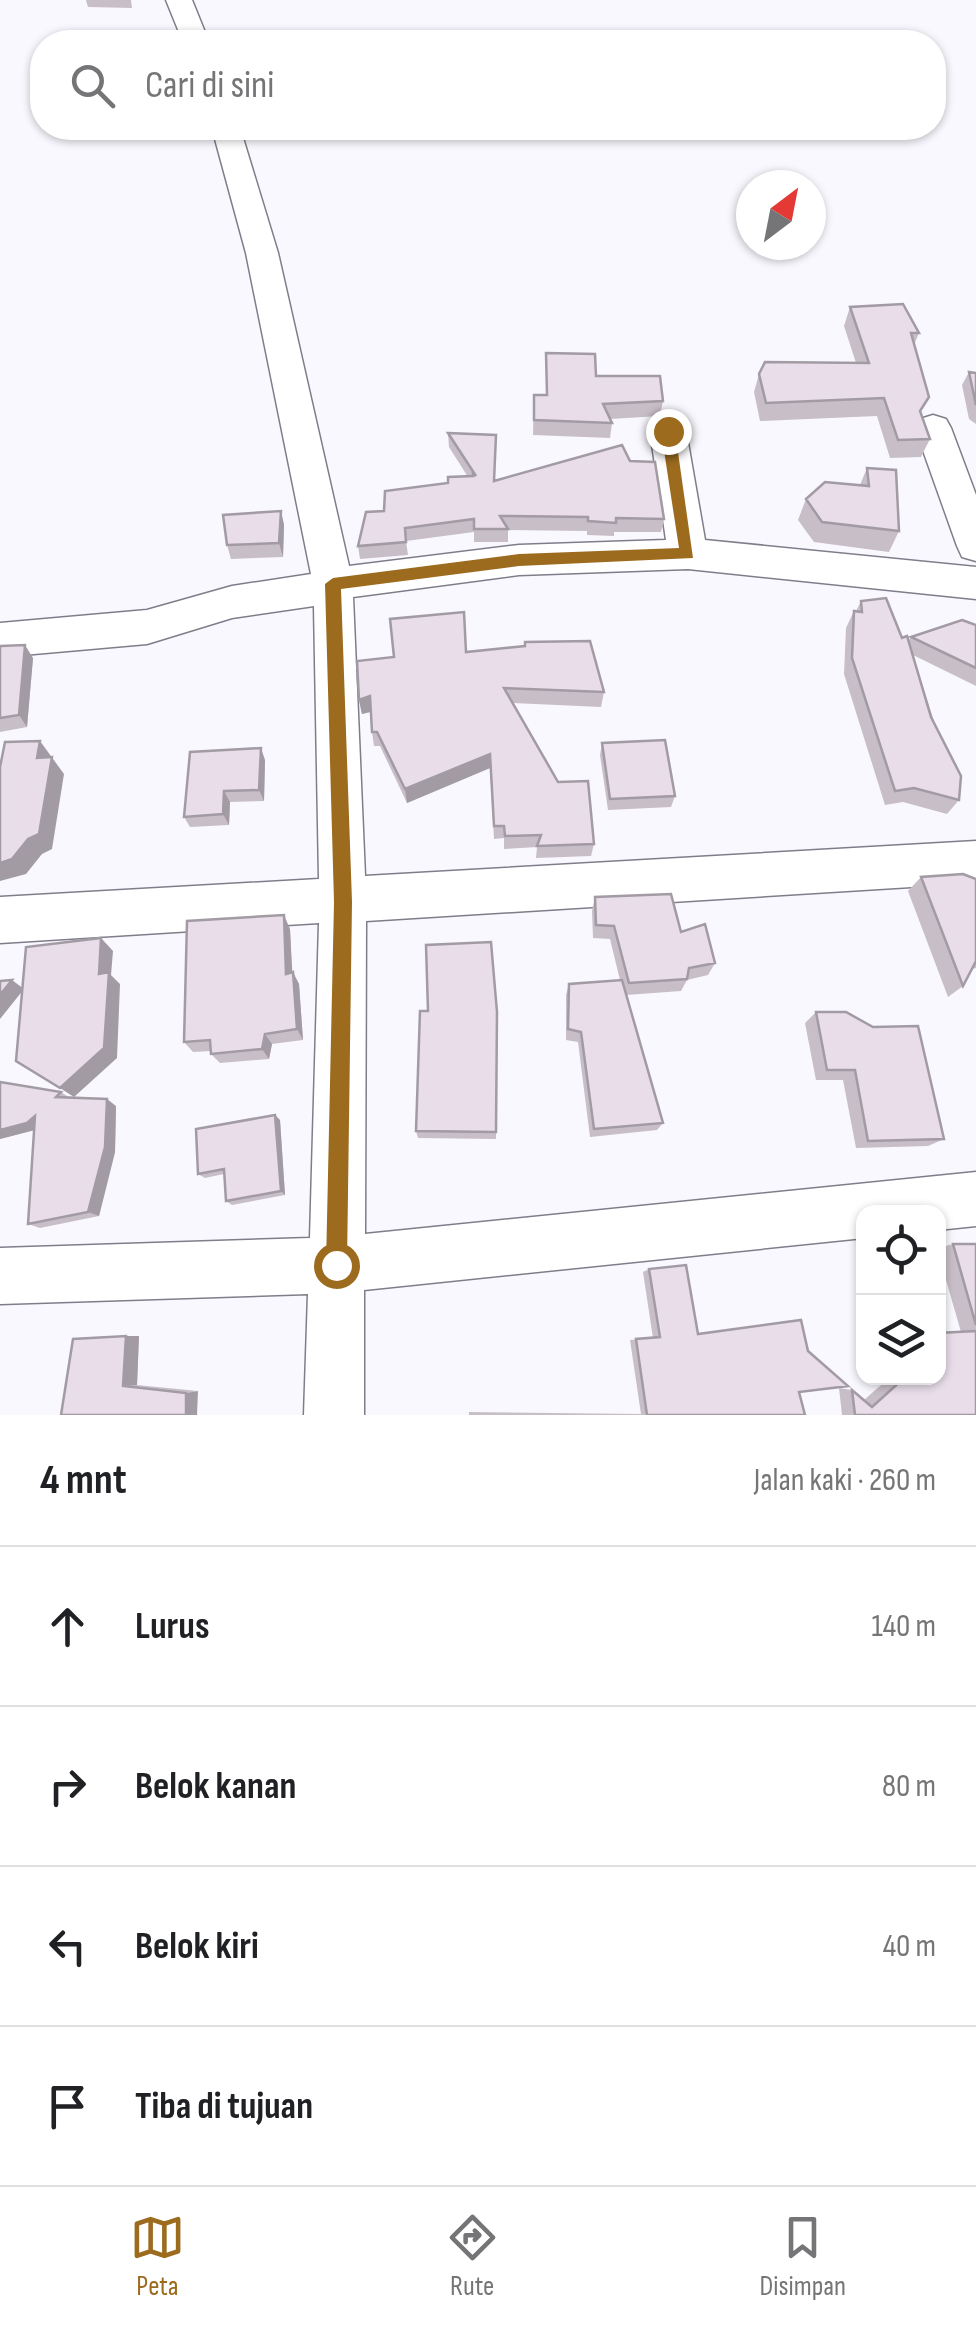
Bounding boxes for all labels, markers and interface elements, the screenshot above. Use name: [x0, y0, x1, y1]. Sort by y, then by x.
search box: [30, 30, 946, 140]
icon: search: [65, 58, 120, 113]
text: Cari di sini: [145, 63, 274, 108]
north arrow: [736, 170, 826, 260]
route end: [646, 409, 692, 455]
map controls: [856, 1205, 946, 1385]
button: locate: [856, 1205, 946, 1295]
route start: [314, 1243, 360, 1289]
button: layers: [856, 1295, 946, 1385]
text: 4 mnt: [40, 1455, 127, 1506]
text: Jalan kaki · 260 m: [754, 1461, 936, 1500]
icon: ahead: [40, 1599, 95, 1654]
text: Lurus: [135, 1604, 209, 1649]
text: 140 m: [872, 1607, 936, 1646]
icon: right: [40, 1759, 95, 1814]
text: Belok kanan: [135, 1764, 296, 1809]
text: 80 m: [882, 1767, 936, 1806]
icon: left: [40, 1919, 95, 1974]
text: Belok kiri: [135, 1924, 259, 1969]
text: 40 m: [883, 1927, 936, 1966]
icon: arrive: [40, 2079, 95, 2134]
text: Tiba di tujuan: [135, 2084, 313, 2129]
tab: Peta: [130, 2210, 185, 2303]
tab: Rute: [445, 2210, 500, 2303]
tab: Disimpan: [760, 2210, 846, 2303]

